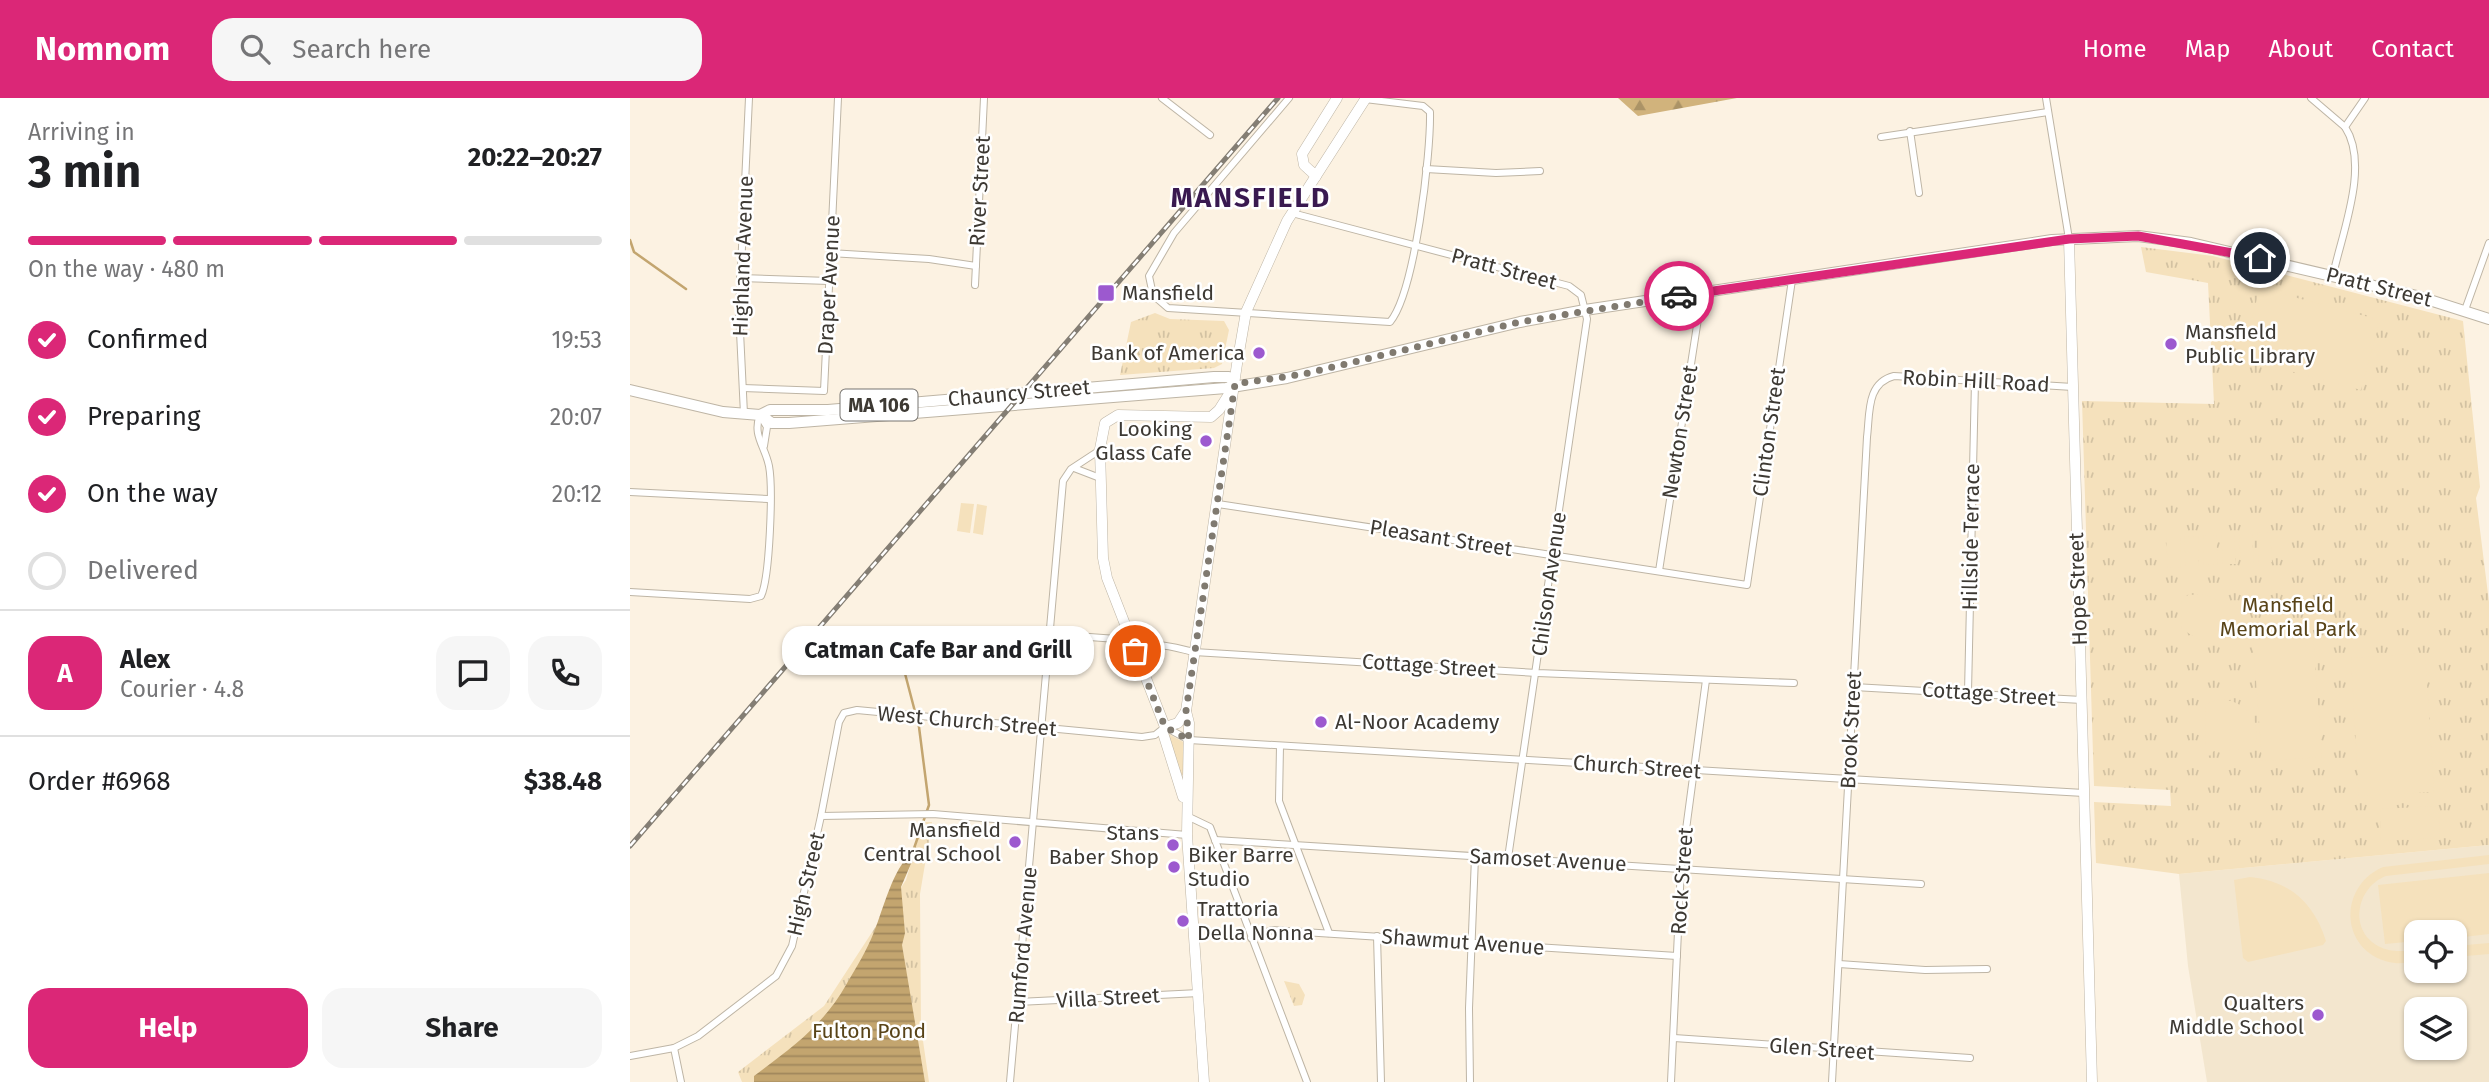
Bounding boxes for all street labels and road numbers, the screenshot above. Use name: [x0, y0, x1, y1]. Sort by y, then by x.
street label: River Street: [964, 134, 996, 247]
street label: Highland Avenue: [727, 175, 759, 337]
street label: Draper Avenue: [812, 215, 846, 355]
street label: Pratt Street: [1448, 242, 1560, 296]
street label: Pratt Street: [2323, 261, 2435, 313]
street label: Newton Street: [1657, 363, 1703, 501]
street label: Robin Hill Road: [1902, 364, 2050, 398]
street label: Clinton Street: [1747, 365, 1791, 498]
street label: Chauncy Street: [947, 374, 1092, 412]
road number: MA 106: [840, 390, 918, 420]
street label: Hillside Terrace: [1957, 463, 1985, 611]
street label: Chilson Avenue: [1526, 510, 1572, 658]
street label: Pleasant Street: [1368, 514, 1515, 562]
street label: Hope Street: [2063, 532, 2093, 646]
street label: Cottage Street: [1361, 648, 1497, 684]
street label: Brook Street: [1835, 670, 1867, 790]
street label: Cottage Street: [1921, 676, 2057, 712]
street label: West Church Street: [876, 700, 1058, 742]
street label: Church Street: [1572, 750, 1702, 784]
street label: Rock Street: [1665, 826, 1699, 936]
street label: High Street: [781, 829, 831, 939]
street label: Samoset Avenue: [1469, 843, 1627, 877]
street label: Rumford Avenue: [1003, 866, 1043, 1024]
street label: Shawmut Avenue: [1381, 923, 1545, 961]
street label: Villa Street: [1056, 982, 1161, 1014]
street label: Glen Street: [1768, 1032, 1876, 1066]

